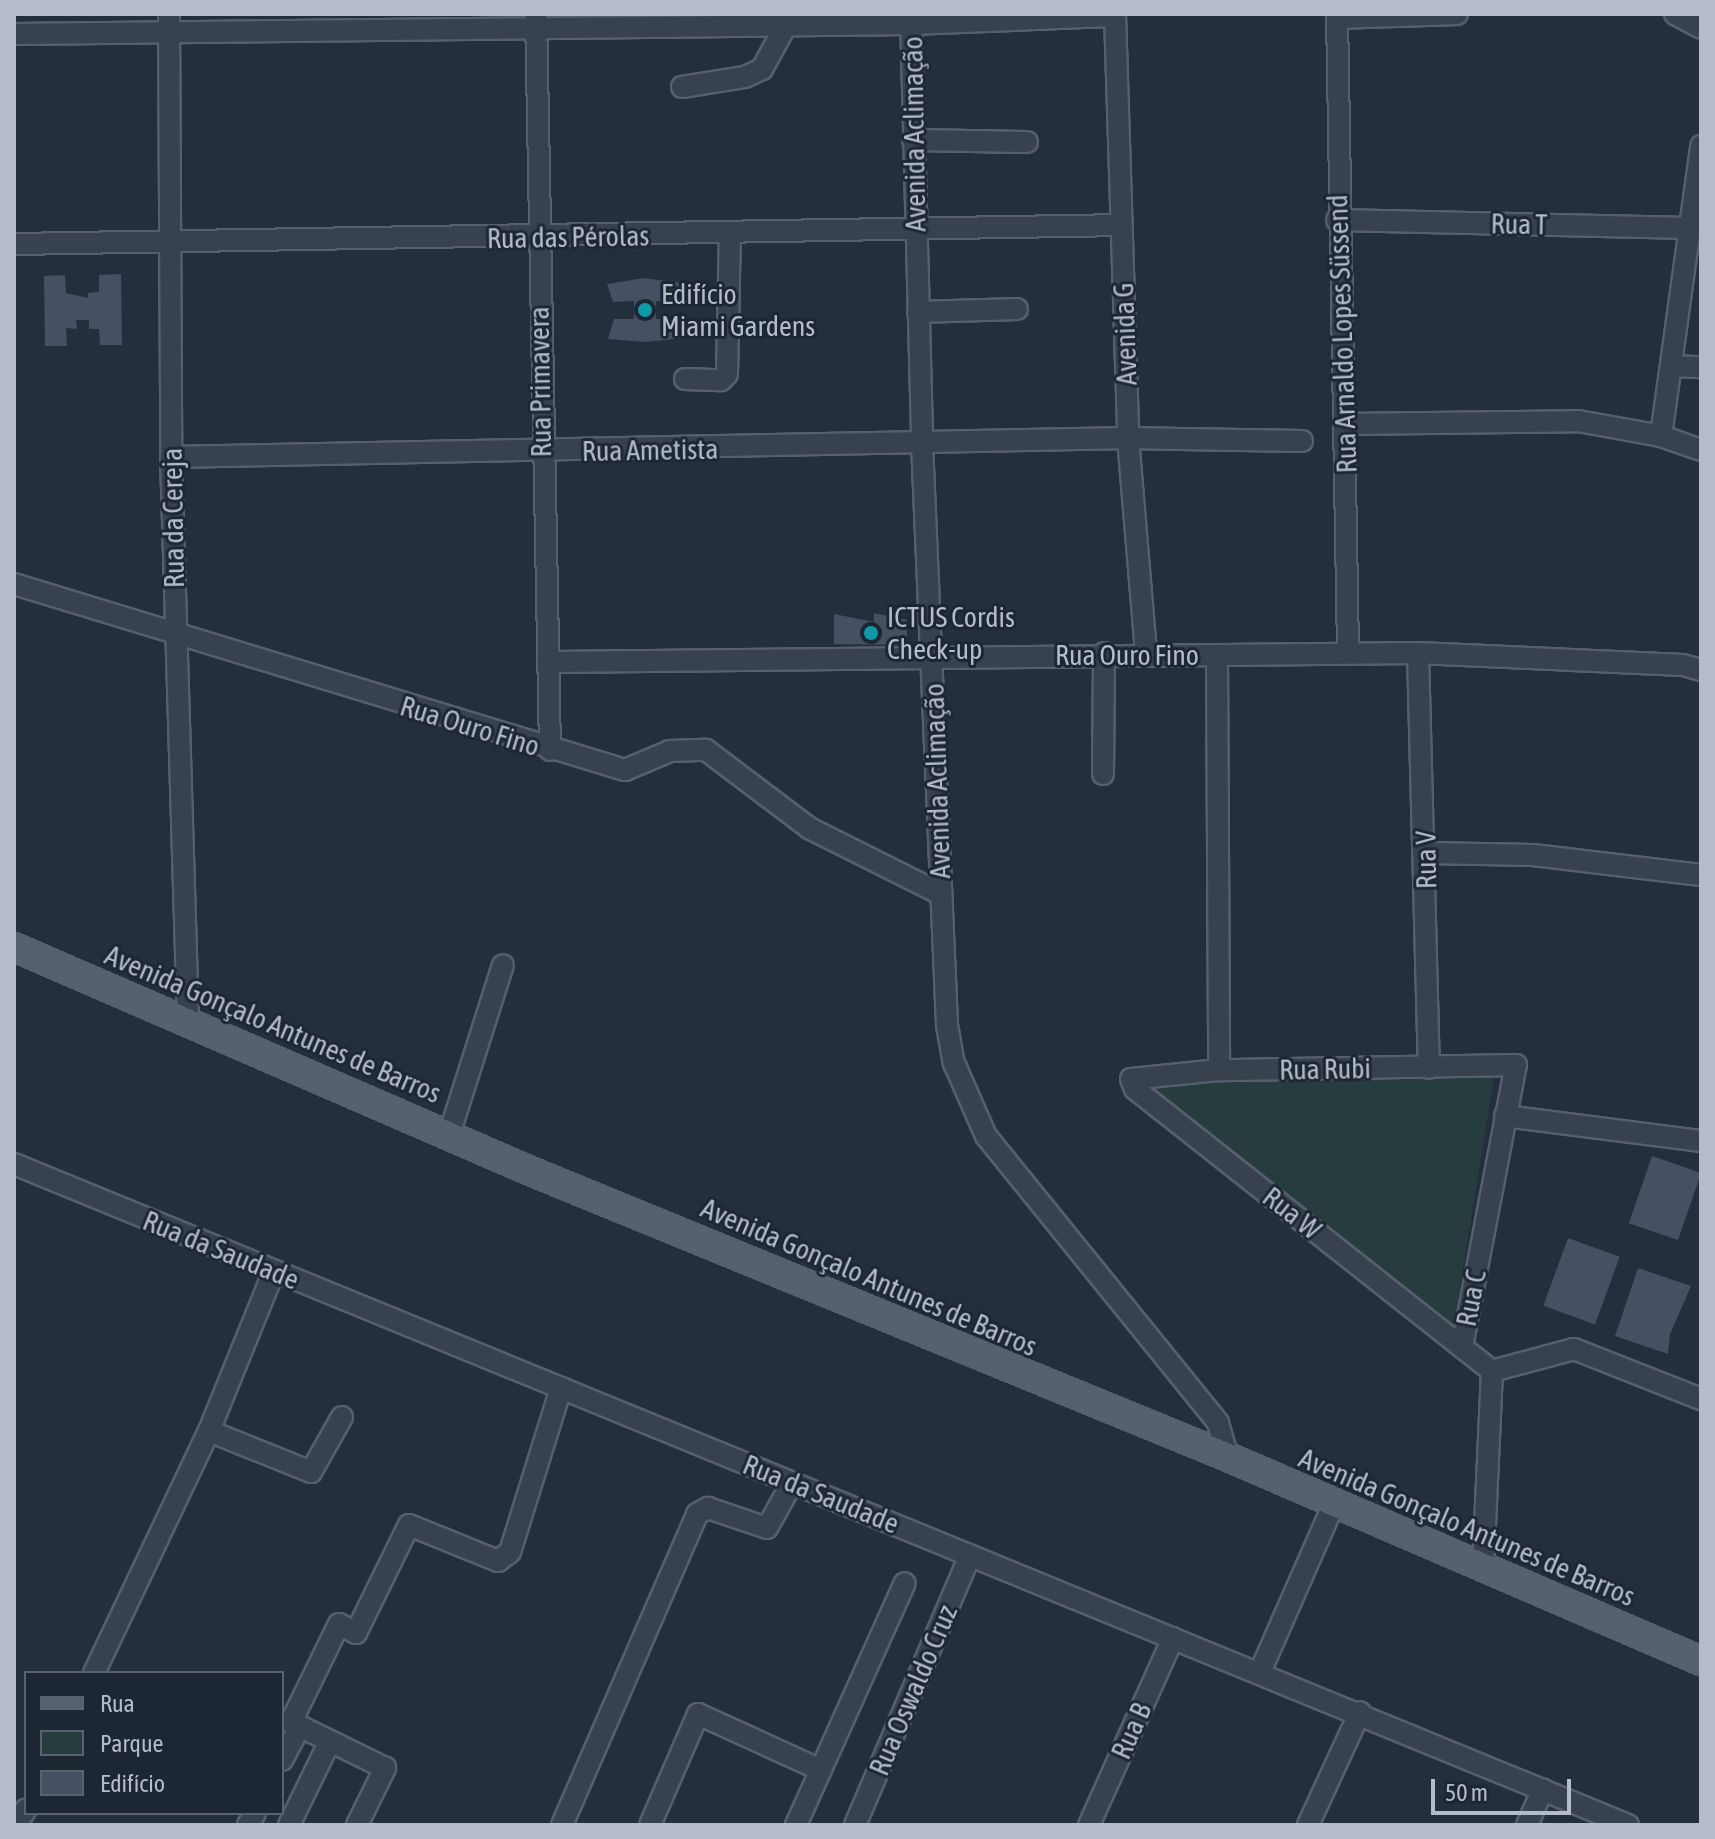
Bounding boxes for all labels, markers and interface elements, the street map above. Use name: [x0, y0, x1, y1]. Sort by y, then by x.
street label: Avenida Aclimação: [895, 36, 933, 232]
street label: Rua Arnaldo Lopes Süssend: [1320, 194, 1364, 474]
street label: Rua T: [1490, 207, 1548, 241]
street label: Rua das Pérolas: [487, 219, 649, 255]
place label: Edifício Miami Gardens: [661, 277, 815, 343]
street label: Avenida G: [1106, 282, 1144, 386]
marker: Edifício Miami Gardens: [636, 301, 654, 319]
street label: Rua Primavera: [522, 306, 558, 458]
street label: Rua Ametista: [581, 432, 719, 468]
street label: Rua da Cereja: [155, 448, 191, 588]
place label: ICTUS Cordis Check-up: [887, 600, 1015, 666]
marker: ICTUS Cordis Check-up: [862, 624, 880, 642]
street label: Rua Ouro Fino: [1055, 638, 1199, 672]
street label: Avenida Aclimação: [917, 683, 957, 879]
street label: Rua Ouro Fino: [396, 689, 544, 763]
street label: Rua V: [1409, 831, 1443, 889]
street label: Avenida Gonçalo Antunes de Barros: [100, 938, 446, 1110]
street label: Rua Rubi: [1279, 1051, 1371, 1087]
street label: Rua W: [1256, 1180, 1328, 1246]
street label: Avenida Gonçalo Antunes de Barros: [696, 1191, 1042, 1363]
street label: Rua da Saudade: [138, 1204, 304, 1296]
street label: Rua C: [1449, 1267, 1493, 1329]
street label: Avenida Gonçalo Antunes de Barros: [1294, 1441, 1640, 1613]
street label: Rua da Saudade: [738, 1448, 904, 1540]
street label: Rua Oswaldo Cruz: [862, 1600, 964, 1780]
legend: [24, 1671, 284, 1815]
text: Rua: [100, 1690, 135, 1717]
street label: Rua B: [1104, 1698, 1158, 1764]
text: Parque: [100, 1730, 163, 1757]
scale bar: [1435, 1763, 1575, 1813]
text: Edifício: [100, 1770, 165, 1797]
text: 50 m: [1445, 1779, 1488, 1806]

